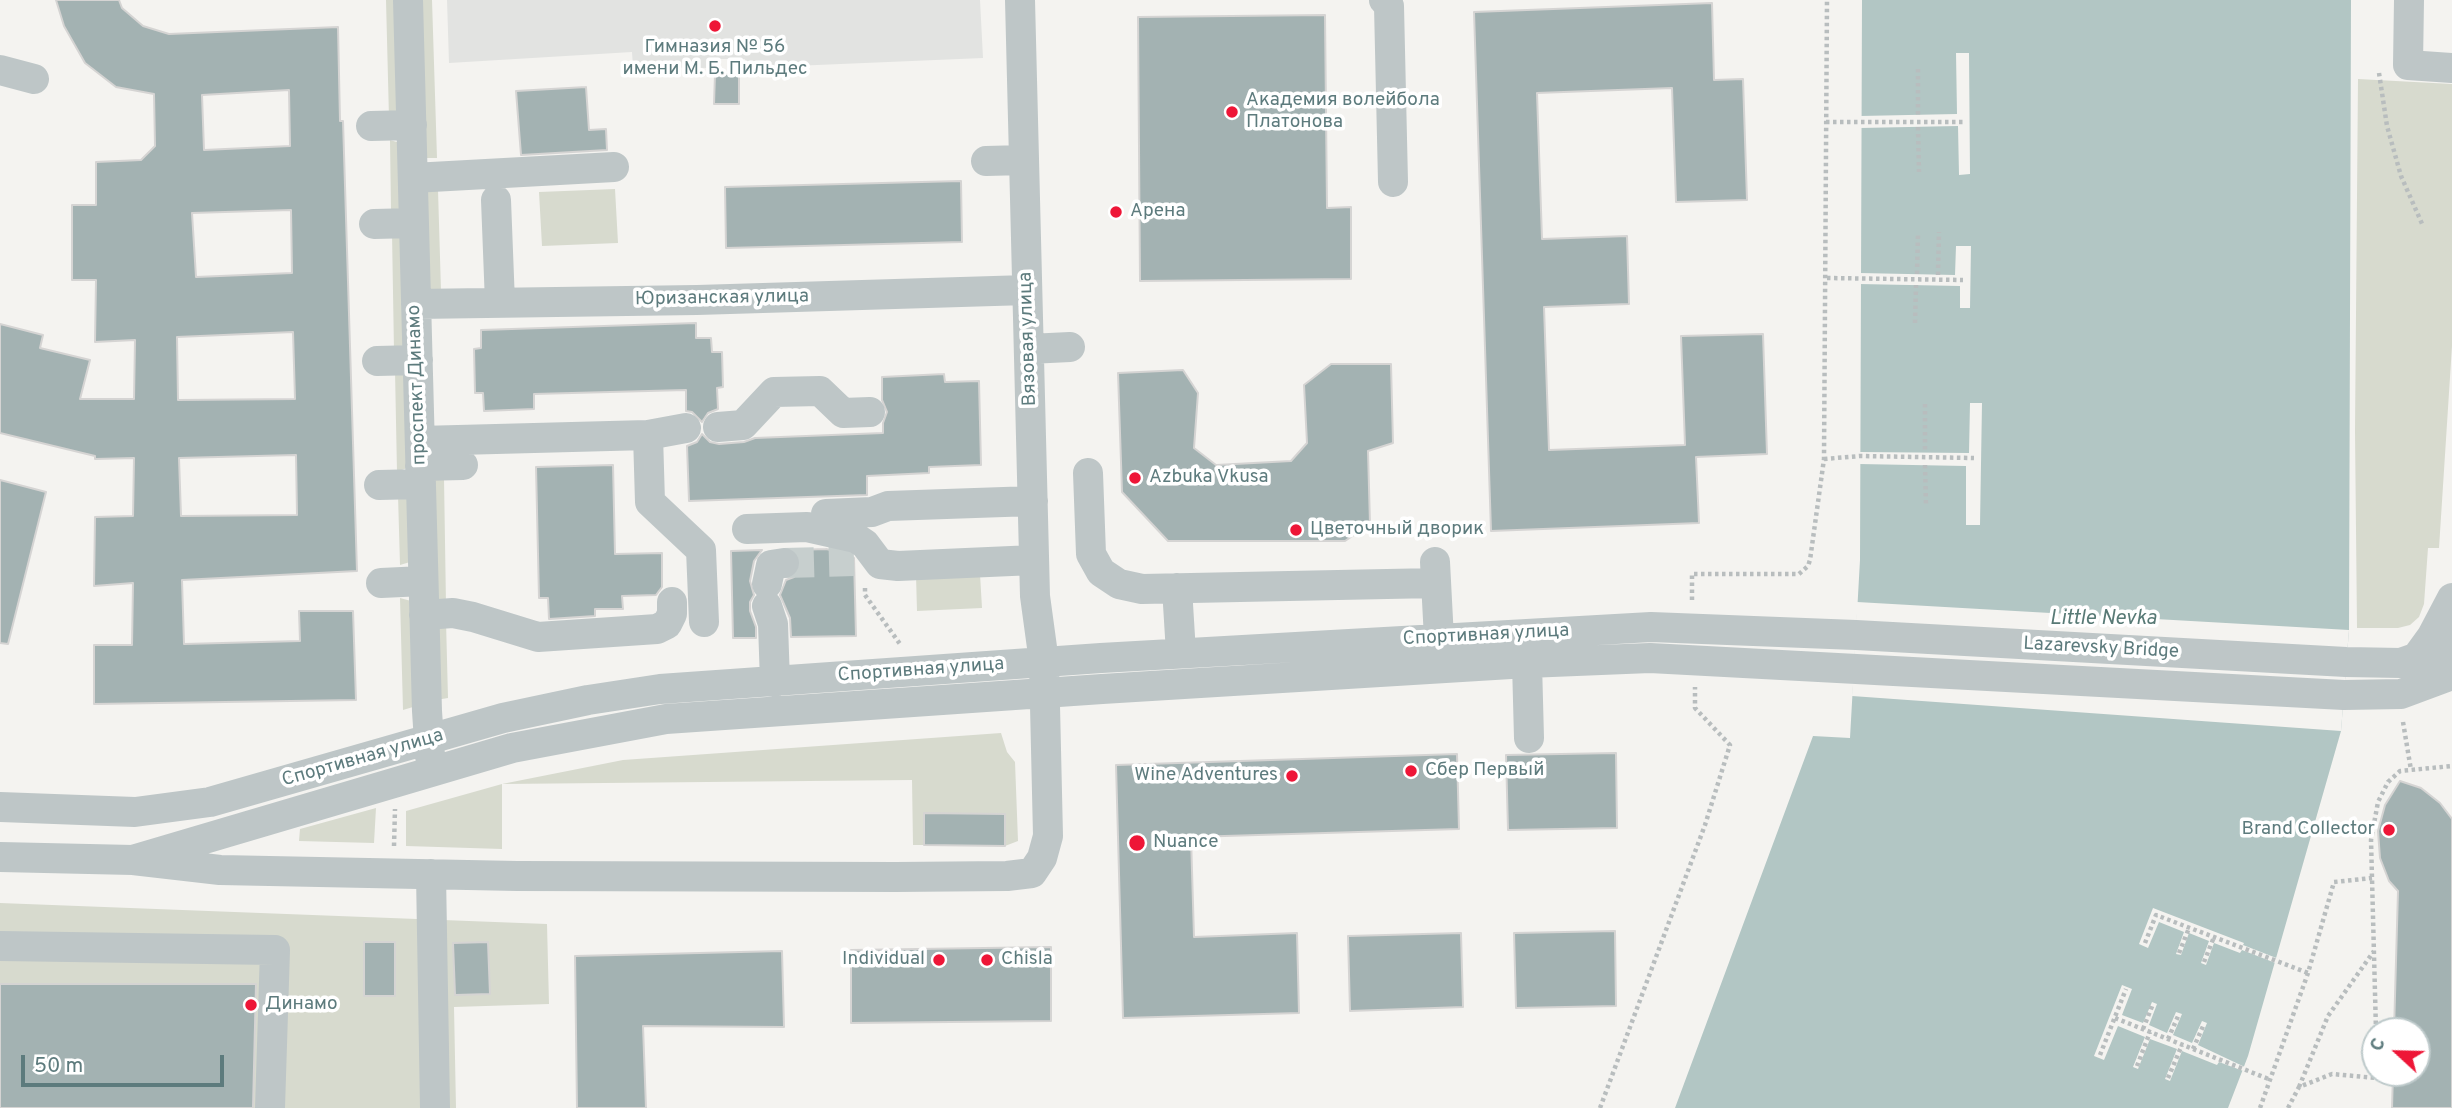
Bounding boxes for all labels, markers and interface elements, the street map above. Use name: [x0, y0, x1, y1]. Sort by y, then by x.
marker: Гимназия № 56 имени М. Б. Пильдес: [707, 18, 723, 34]
place label: Гимназия № 56 имени М. Б. Пильдес: [622, 37, 808, 81]
place label: Академия волейбола Платонова: [1246, 90, 1440, 134]
marker: Академия волейбола Платонова: [1224, 104, 1240, 120]
place label: Арена: [1130, 201, 1185, 223]
marker: Арена: [1108, 204, 1124, 220]
street label: Вязовая улица: [1015, 271, 1043, 407]
street label: Юризанская улица: [635, 286, 809, 312]
street label: проспект Динамо: [404, 304, 432, 466]
place label: Azbuka Vkusa: [1149, 467, 1269, 489]
marker: Azbuka Vkusa: [1127, 470, 1143, 486]
place label: Цветочный дворик: [1310, 519, 1484, 541]
marker: Цветочный дворик: [1288, 522, 1304, 538]
water label: Little Nevka: [2049, 607, 2157, 633]
street label: Спортивная улица: [1402, 620, 1570, 652]
street label: Lazarevsky Bridge: [2023, 634, 2179, 664]
street label: Спортивная улица: [837, 654, 1005, 688]
street label: Спортивная улица: [280, 725, 446, 793]
place label: Сбер Первый: [1425, 760, 1544, 782]
marker: Сбер Первый: [1403, 763, 1419, 779]
place label: Wine Adventures: [1134, 765, 1278, 787]
marker: Wine Adventures: [1284, 768, 1300, 784]
place label: Brand Collector: [2241, 819, 2375, 841]
marker: Brand Collector: [2381, 822, 2397, 838]
place label: Nuance: [1153, 832, 1218, 854]
marker: Nuance: [1127, 833, 1147, 853]
place label: Individual: [842, 949, 925, 971]
place label: Chisla: [1001, 949, 1053, 971]
marker: Individual: [931, 952, 947, 968]
marker: Chisla: [979, 952, 995, 968]
place label: Динамо: [265, 994, 338, 1016]
marker: Динамо: [243, 997, 259, 1013]
north arrow: [2361, 1017, 2431, 1087]
text: С: [2365, 1035, 2392, 1055]
scale bar: [24, 1042, 228, 1086]
text: 50 m: [34, 1053, 83, 1080]

